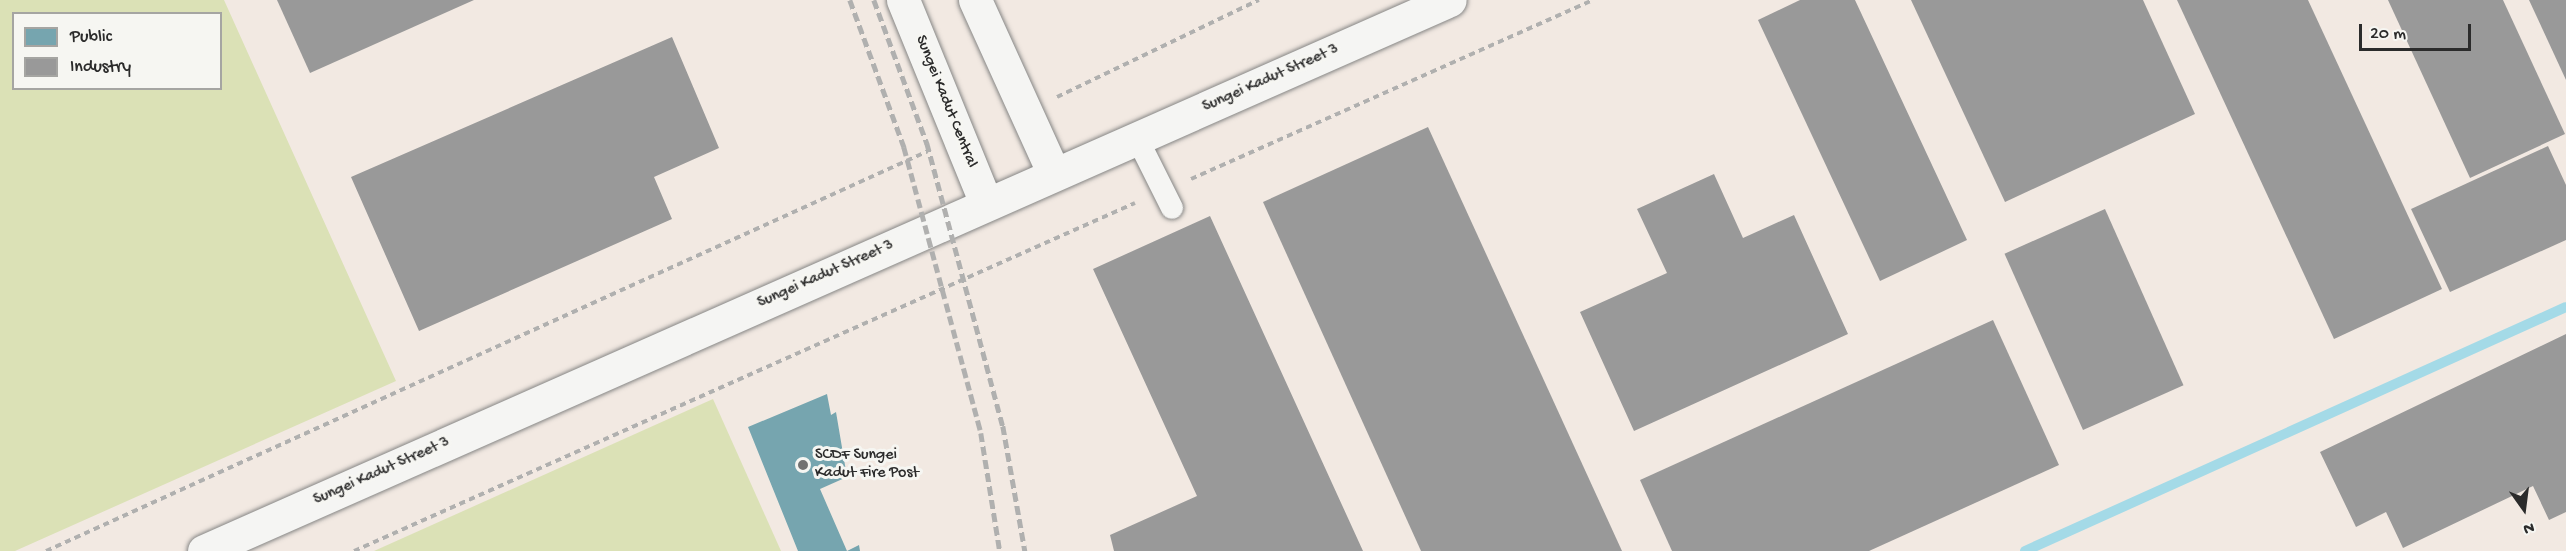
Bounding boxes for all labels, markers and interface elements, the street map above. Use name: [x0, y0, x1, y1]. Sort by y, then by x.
legend: [12, 12, 222, 90]
scale bar: [2362, 12, 2474, 50]
text: 20 m: [2370, 24, 2406, 45]
text: Public: [70, 27, 112, 48]
street label: Sungei Kadut Central: [910, 33, 980, 171]
street label: Sungei Kadut Street 3: [1200, 40, 1342, 118]
text: Industry: [70, 57, 131, 78]
street label: Sungei Kadut Street 3: [755, 236, 897, 314]
street label: Sungei Kadut Street 3: [311, 433, 453, 511]
place label: SCDF Sungei Kadut Fire Post: [815, 446, 919, 484]
marker: SCDF Sungei Kadut Fire Post: [796, 458, 810, 472]
north arrow: [2494, 479, 2554, 539]
text: N: [2521, 516, 2536, 537]

